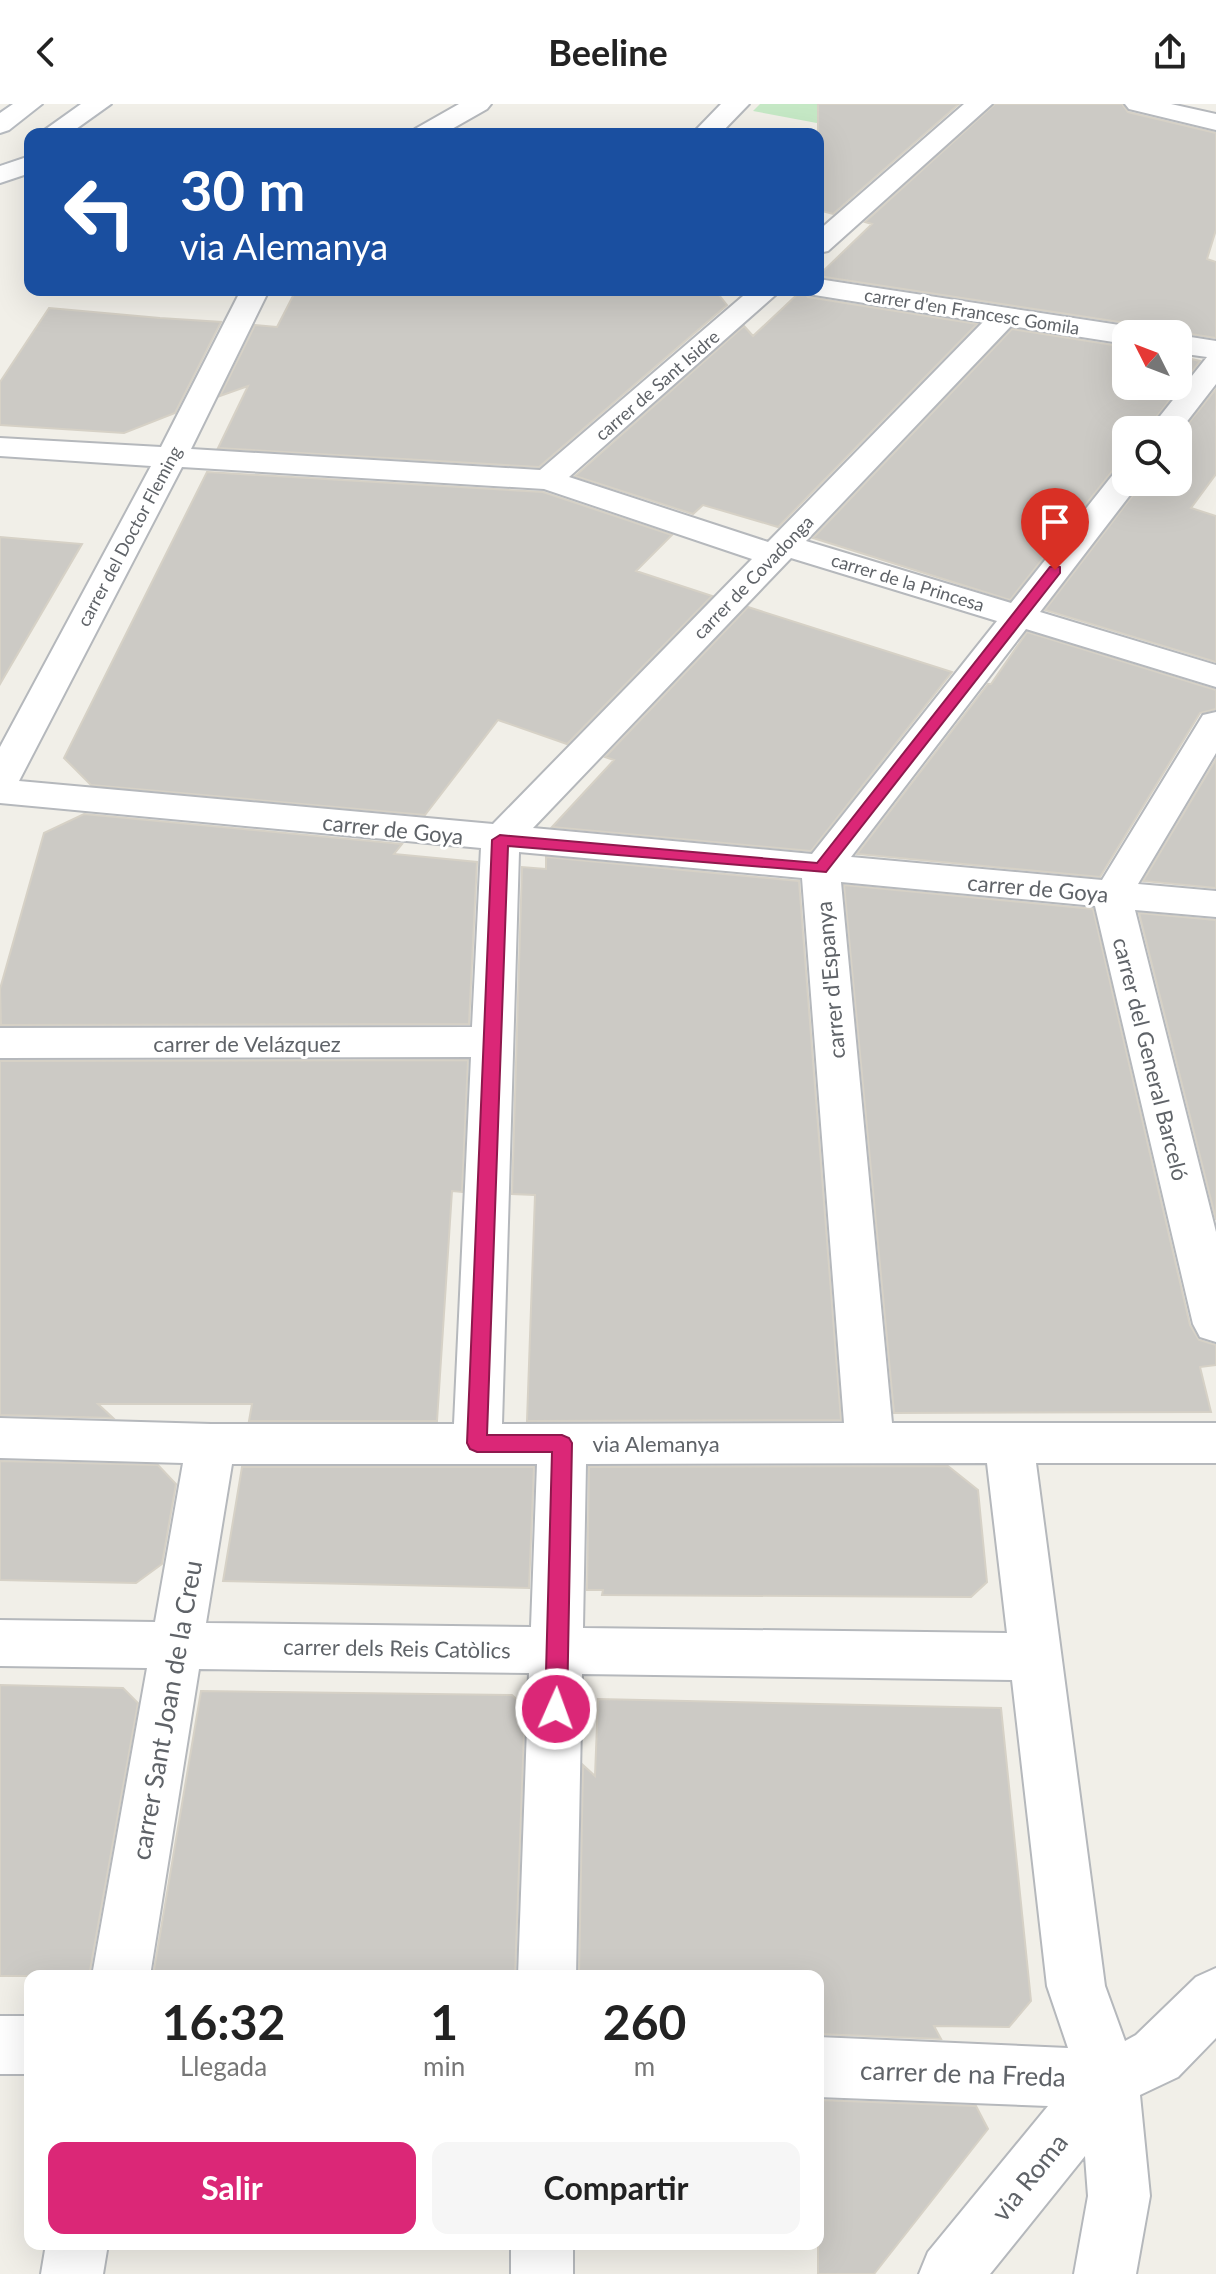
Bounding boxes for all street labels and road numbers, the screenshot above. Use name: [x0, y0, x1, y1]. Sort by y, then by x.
street label: carrer d'en Francesc Gomila: [863, 283, 1081, 339]
street label: carrer de Sant Isidre: [591, 325, 723, 445]
street label: carrer del Doctor Fleming: [72, 442, 186, 630]
street label: carrer de Covadonga: [688, 511, 818, 643]
street label: carrer de la Princesa: [829, 548, 987, 616]
street label: carrer de Goya: [321, 808, 465, 850]
street label: carrer de Goya: [966, 868, 1110, 908]
street label: carrer d'Espanya: [810, 900, 850, 1060]
street label: carrer del General Barceló: [1108, 935, 1194, 1183]
street label: carrer de Velázquez: [153, 1030, 341, 1057]
street label: via Alemanya: [592, 1430, 720, 1457]
street label: carrer Sant Joan de la Creu: [124, 1558, 208, 1862]
street label: carrer dels Reis Catòlics: [283, 1633, 511, 1663]
street label: carrer de na Freda: [860, 2053, 1066, 2093]
street label: via Roma: [984, 2127, 1074, 2227]

